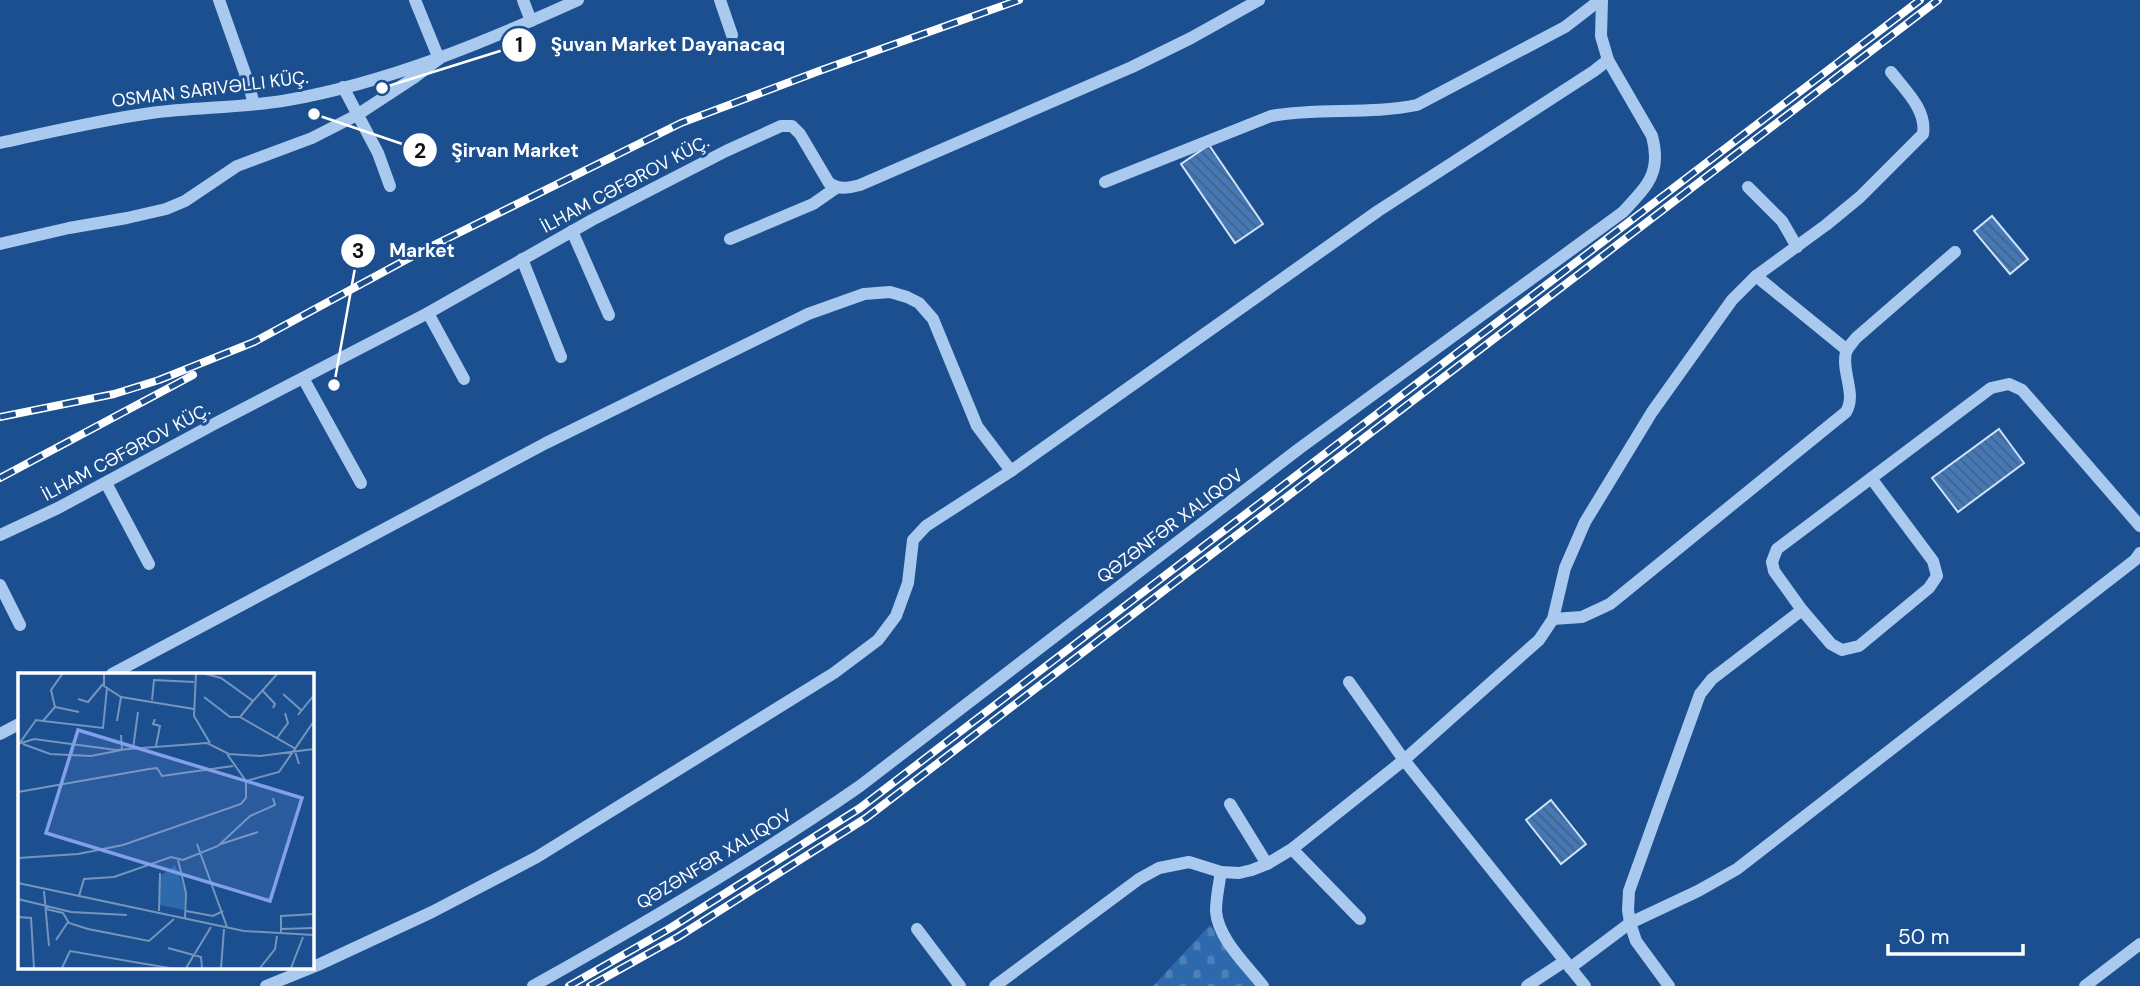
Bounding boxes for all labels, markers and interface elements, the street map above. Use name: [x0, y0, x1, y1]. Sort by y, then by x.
callout: Şuvan Market Dayanacaq: [502, 25, 800, 65]
text: 1: [515, 31, 523, 59]
text: Şuvan Market Dayanacaq: [551, 32, 785, 57]
street label: OSMAN SARIVƏLLI KÜÇ.: [110, 65, 310, 113]
callout: Şirvan Market: [403, 130, 593, 170]
street label: İLHAM CƏFƏROV KÜÇ.: [537, 130, 713, 238]
text: 2: [414, 137, 426, 165]
text: Şirvan Market: [451, 138, 579, 163]
callout: Market: [341, 231, 469, 271]
text: 3: [352, 237, 364, 265]
text: Market: [389, 238, 455, 263]
street label: İLHAM CƏFƏROV KÜÇ.: [38, 398, 214, 506]
street label: QƏZƏNFƏR XALIQOV: [1092, 463, 1248, 589]
inset map: [18, 673, 313, 968]
street label: QƏZƏNFƏR XALIQOV: [632, 803, 796, 915]
scale bar: [1888, 912, 2023, 956]
text: 50 m: [1898, 923, 1949, 951]

